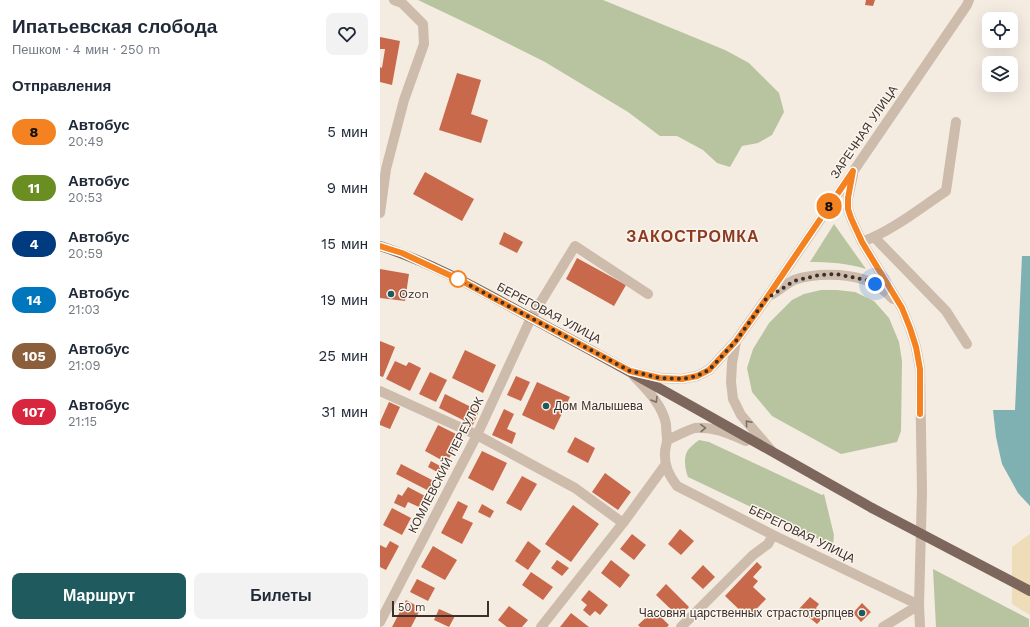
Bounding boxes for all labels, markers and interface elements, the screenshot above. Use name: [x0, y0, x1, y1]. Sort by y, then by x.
map controls: [982, 12, 1018, 92]
button: locate: [982, 12, 1018, 48]
button: heart: [326, 13, 368, 55]
text: Ипатьевская слобода: [12, 15, 217, 38]
text: Пешком · 4 мин · 250 m: [12, 42, 160, 57]
button: layers: [982, 56, 1018, 92]
text: Отправления: [12, 77, 111, 95]
street label: ЗАРЕЧНАЯ УЛИЦА: [828, 83, 900, 181]
text: Автобус: [68, 116, 130, 134]
text: 5 мин: [327, 123, 368, 141]
text: 8: [30, 124, 38, 140]
text: 20:49: [68, 134, 103, 149]
text: Автобус: [68, 172, 130, 190]
text: 9 мин: [327, 179, 368, 197]
text: 11: [28, 180, 40, 196]
text: 20:53: [68, 190, 103, 205]
line badge: 8: [816, 193, 842, 219]
text: 8: [825, 198, 833, 214]
district label: ЗАКОСТРОМКА: [626, 227, 760, 246]
text: Автобус: [68, 228, 130, 246]
text: 15 мин: [321, 235, 368, 253]
text: 4: [29, 236, 39, 252]
text: 20:59: [68, 246, 103, 261]
unlabelled marker: [449, 270, 467, 288]
your location: [865, 274, 885, 294]
street label: БЕРЕГОВАЯ УЛИЦА: [494, 280, 604, 346]
text: Автобус: [68, 284, 130, 302]
place label: Ozon: [399, 287, 429, 301]
marker: Ozon: [386, 289, 396, 299]
text: 19 мин: [321, 291, 368, 309]
text: 14: [26, 292, 42, 308]
text: 21:03: [68, 302, 100, 317]
text: Автобус: [68, 340, 130, 358]
text: 25 мин: [318, 347, 368, 365]
text: 105: [22, 348, 46, 364]
text: 21:09: [68, 358, 101, 373]
street label: КОМЛЕВСКИЙ ПЕРЕУЛОК: [405, 394, 486, 535]
text: Автобус: [68, 396, 130, 414]
one-way arrow: [651, 396, 658, 403]
place label: Дом Малышева: [554, 399, 643, 413]
marker: Дом Малышева: [541, 401, 551, 411]
text: 31 мин: [321, 403, 368, 421]
text: 107: [22, 404, 46, 420]
text: 21:15: [68, 414, 97, 429]
one-way arrow: [746, 421, 753, 428]
one-way arrow: [700, 424, 706, 432]
street label: БЕРЕГОВАЯ УЛИЦА: [747, 502, 857, 566]
button: Маршрут: [12, 573, 186, 619]
button: Билеты: [194, 573, 368, 619]
scale bar: [392, 599, 489, 618]
text: 50 m: [398, 601, 425, 614]
place label: Часовня царственных страстотерпцев: [639, 606, 854, 620]
marker: Часовня царственных страстотерпцев: [857, 608, 867, 618]

